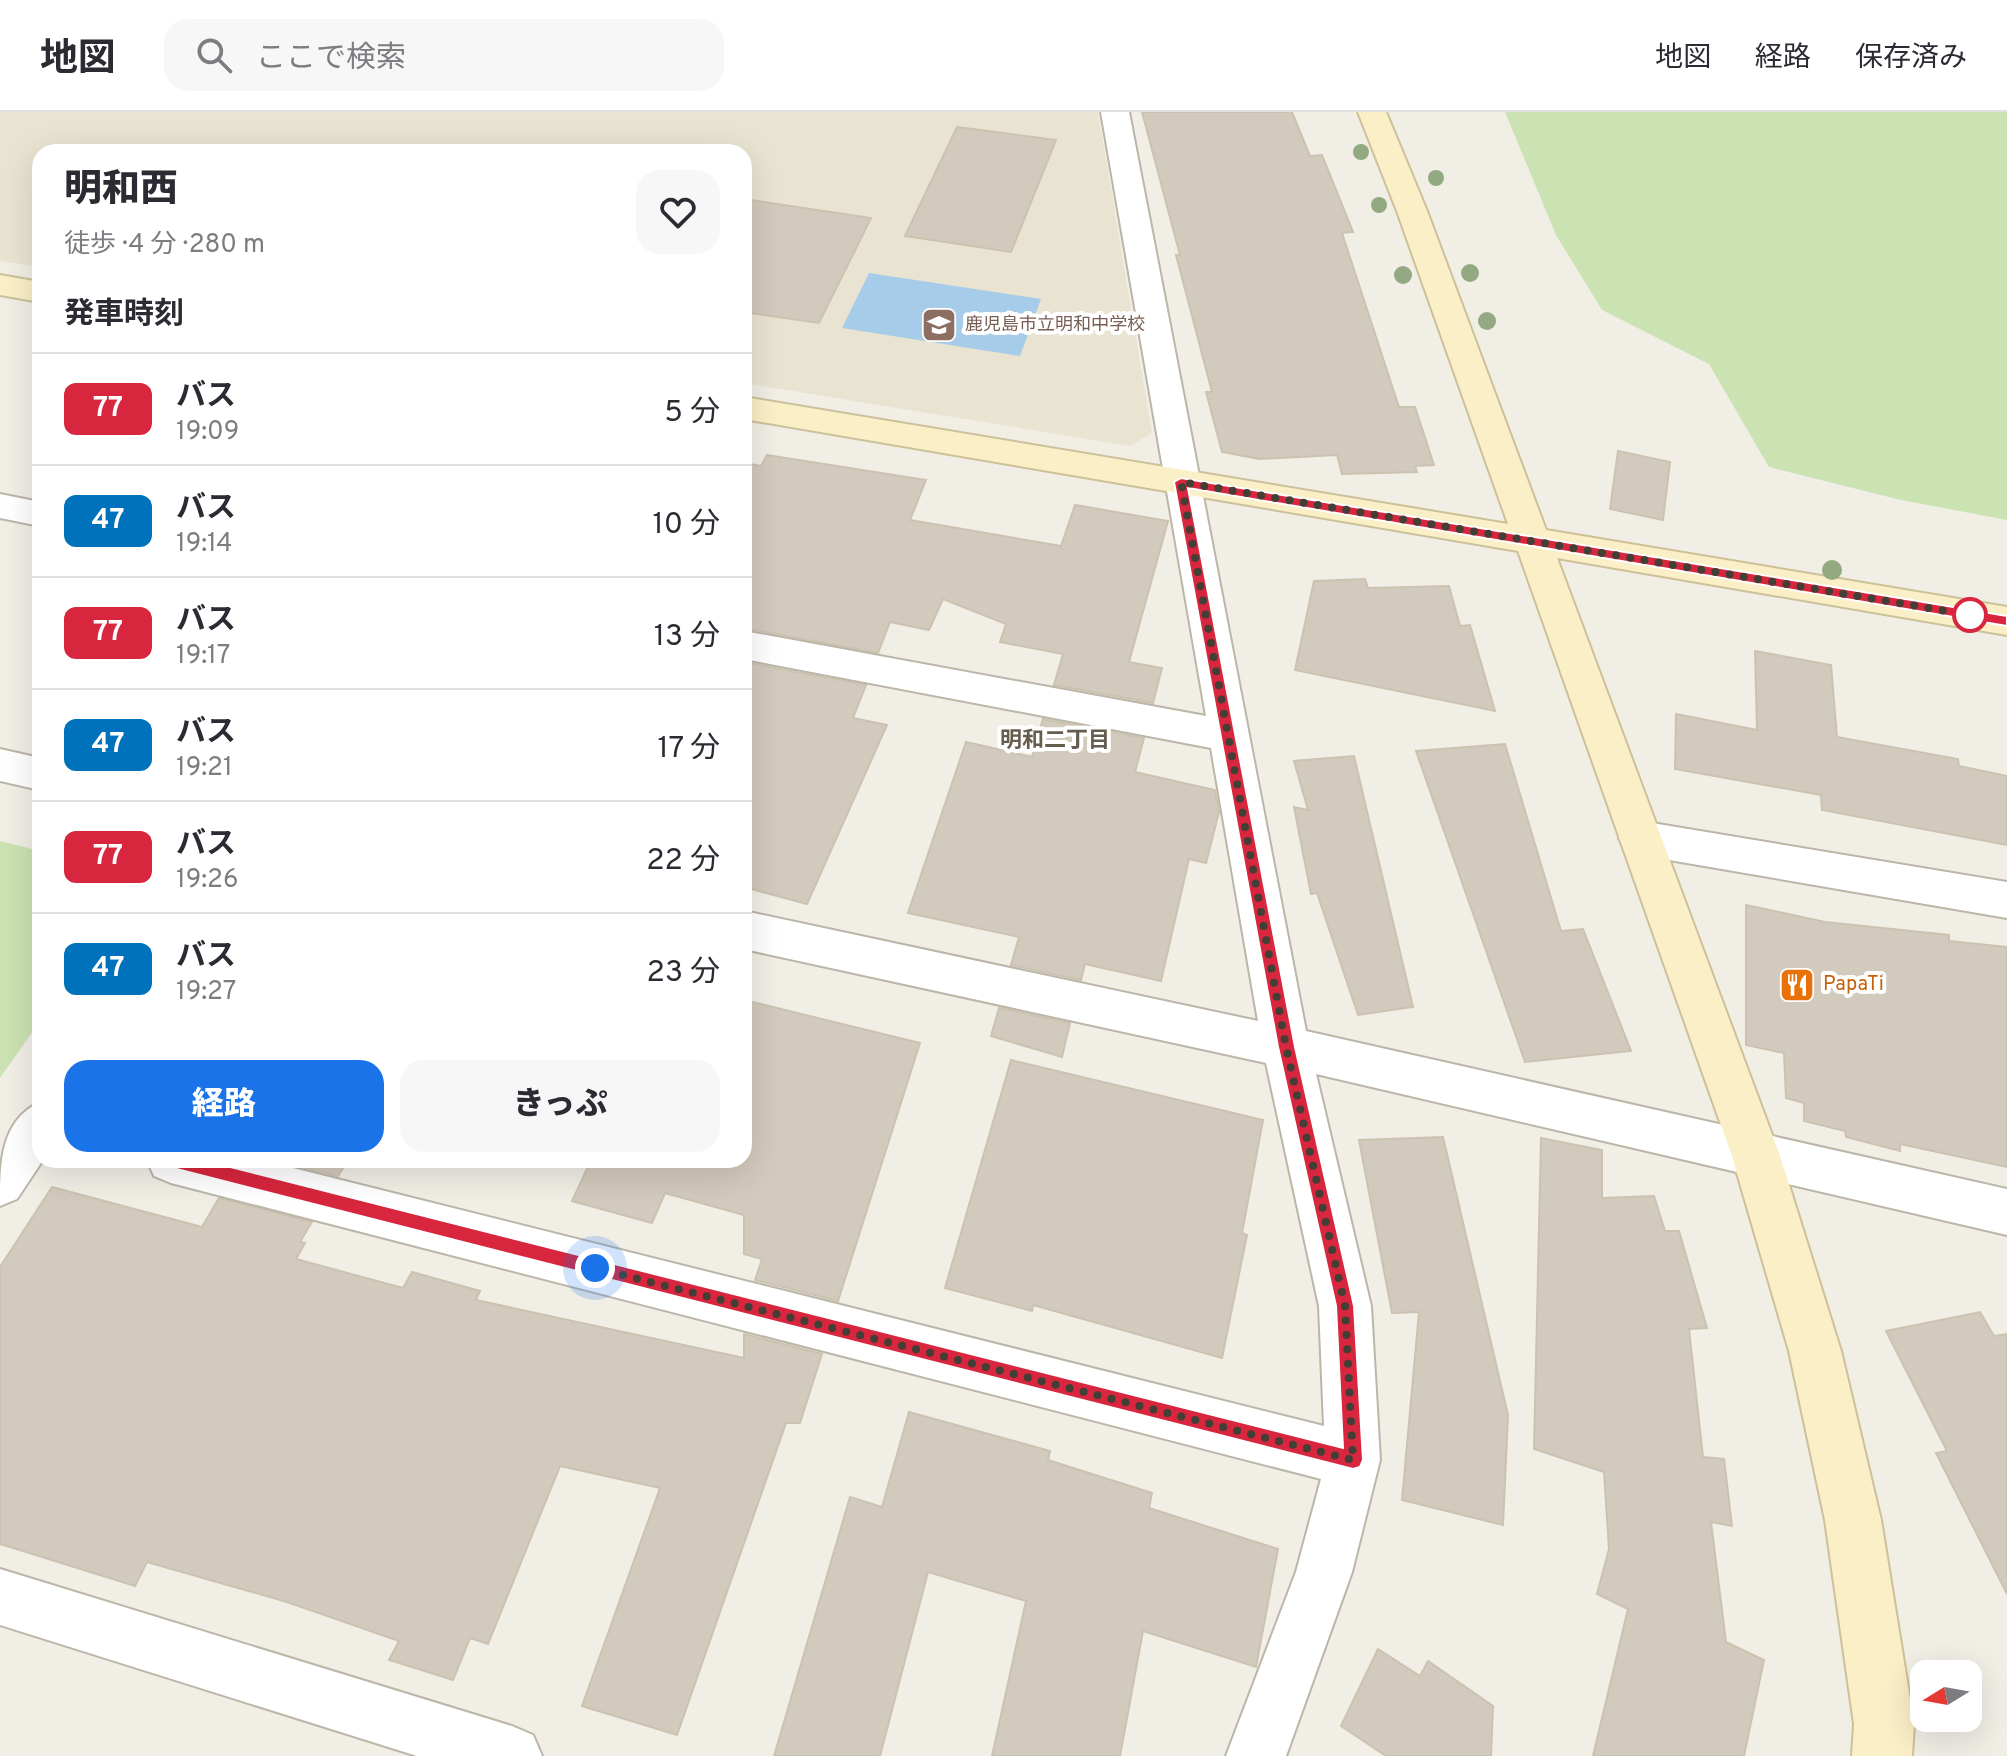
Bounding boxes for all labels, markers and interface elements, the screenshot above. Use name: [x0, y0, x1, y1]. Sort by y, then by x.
search box: [164, 19, 724, 91]
icon: search: [192, 33, 236, 77]
text: 地図: [40, 36, 116, 85]
text: ここで検索: [256, 41, 406, 78]
text: 地図: [1655, 41, 1711, 77]
text: 経路: [1755, 41, 1811, 77]
text: 保存済み: [1855, 41, 1967, 77]
text: 明和西: [64, 167, 178, 216]
button: heart: [636, 170, 720, 254]
text: 徒歩 · 4 分 · 280 m: [64, 229, 265, 262]
text: 発車時刻: [64, 297, 184, 334]
school or university icon: 鹿児島市立明和中学校: [920, 306, 958, 344]
place label: 鹿児島市立明和中学校: [965, 314, 1145, 337]
text: バス: [176, 379, 236, 416]
text: 77: [93, 391, 123, 427]
text: 5 分: [664, 395, 720, 432]
text: 19:09: [176, 416, 239, 449]
text: バス: [176, 491, 236, 528]
text: 47: [91, 503, 125, 539]
text: 10 分: [652, 507, 720, 544]
text: 19:14: [176, 528, 232, 561]
unlabelled marker: [1953, 598, 1987, 632]
text: バス: [176, 603, 236, 640]
text: 77: [93, 615, 123, 651]
text: 13 分: [654, 619, 720, 656]
text: 19:17: [176, 640, 230, 673]
text: バス: [176, 715, 236, 752]
text: 47: [91, 727, 125, 763]
district label: 明和二丁目: [1000, 728, 1110, 755]
text: 17 分: [657, 731, 720, 768]
text: 19:21: [176, 752, 233, 785]
text: バス: [176, 827, 236, 864]
text: 77: [93, 839, 123, 875]
text: 22 分: [646, 843, 720, 880]
text: 19:26: [176, 864, 239, 897]
text: バス: [176, 939, 236, 976]
text: 47: [91, 951, 125, 987]
text: 23 分: [647, 955, 720, 992]
restaurant icon: PapaTi: [1778, 966, 1816, 1004]
place label: PapaTi: [1823, 972, 1884, 998]
text: 19:27: [176, 976, 236, 1009]
button: 経路: [64, 1060, 384, 1152]
button: きっぷ: [400, 1060, 720, 1152]
your location: [575, 1248, 615, 1288]
north arrow: [1910, 1660, 1982, 1732]
map controls: [1910, 1660, 1982, 1732]

